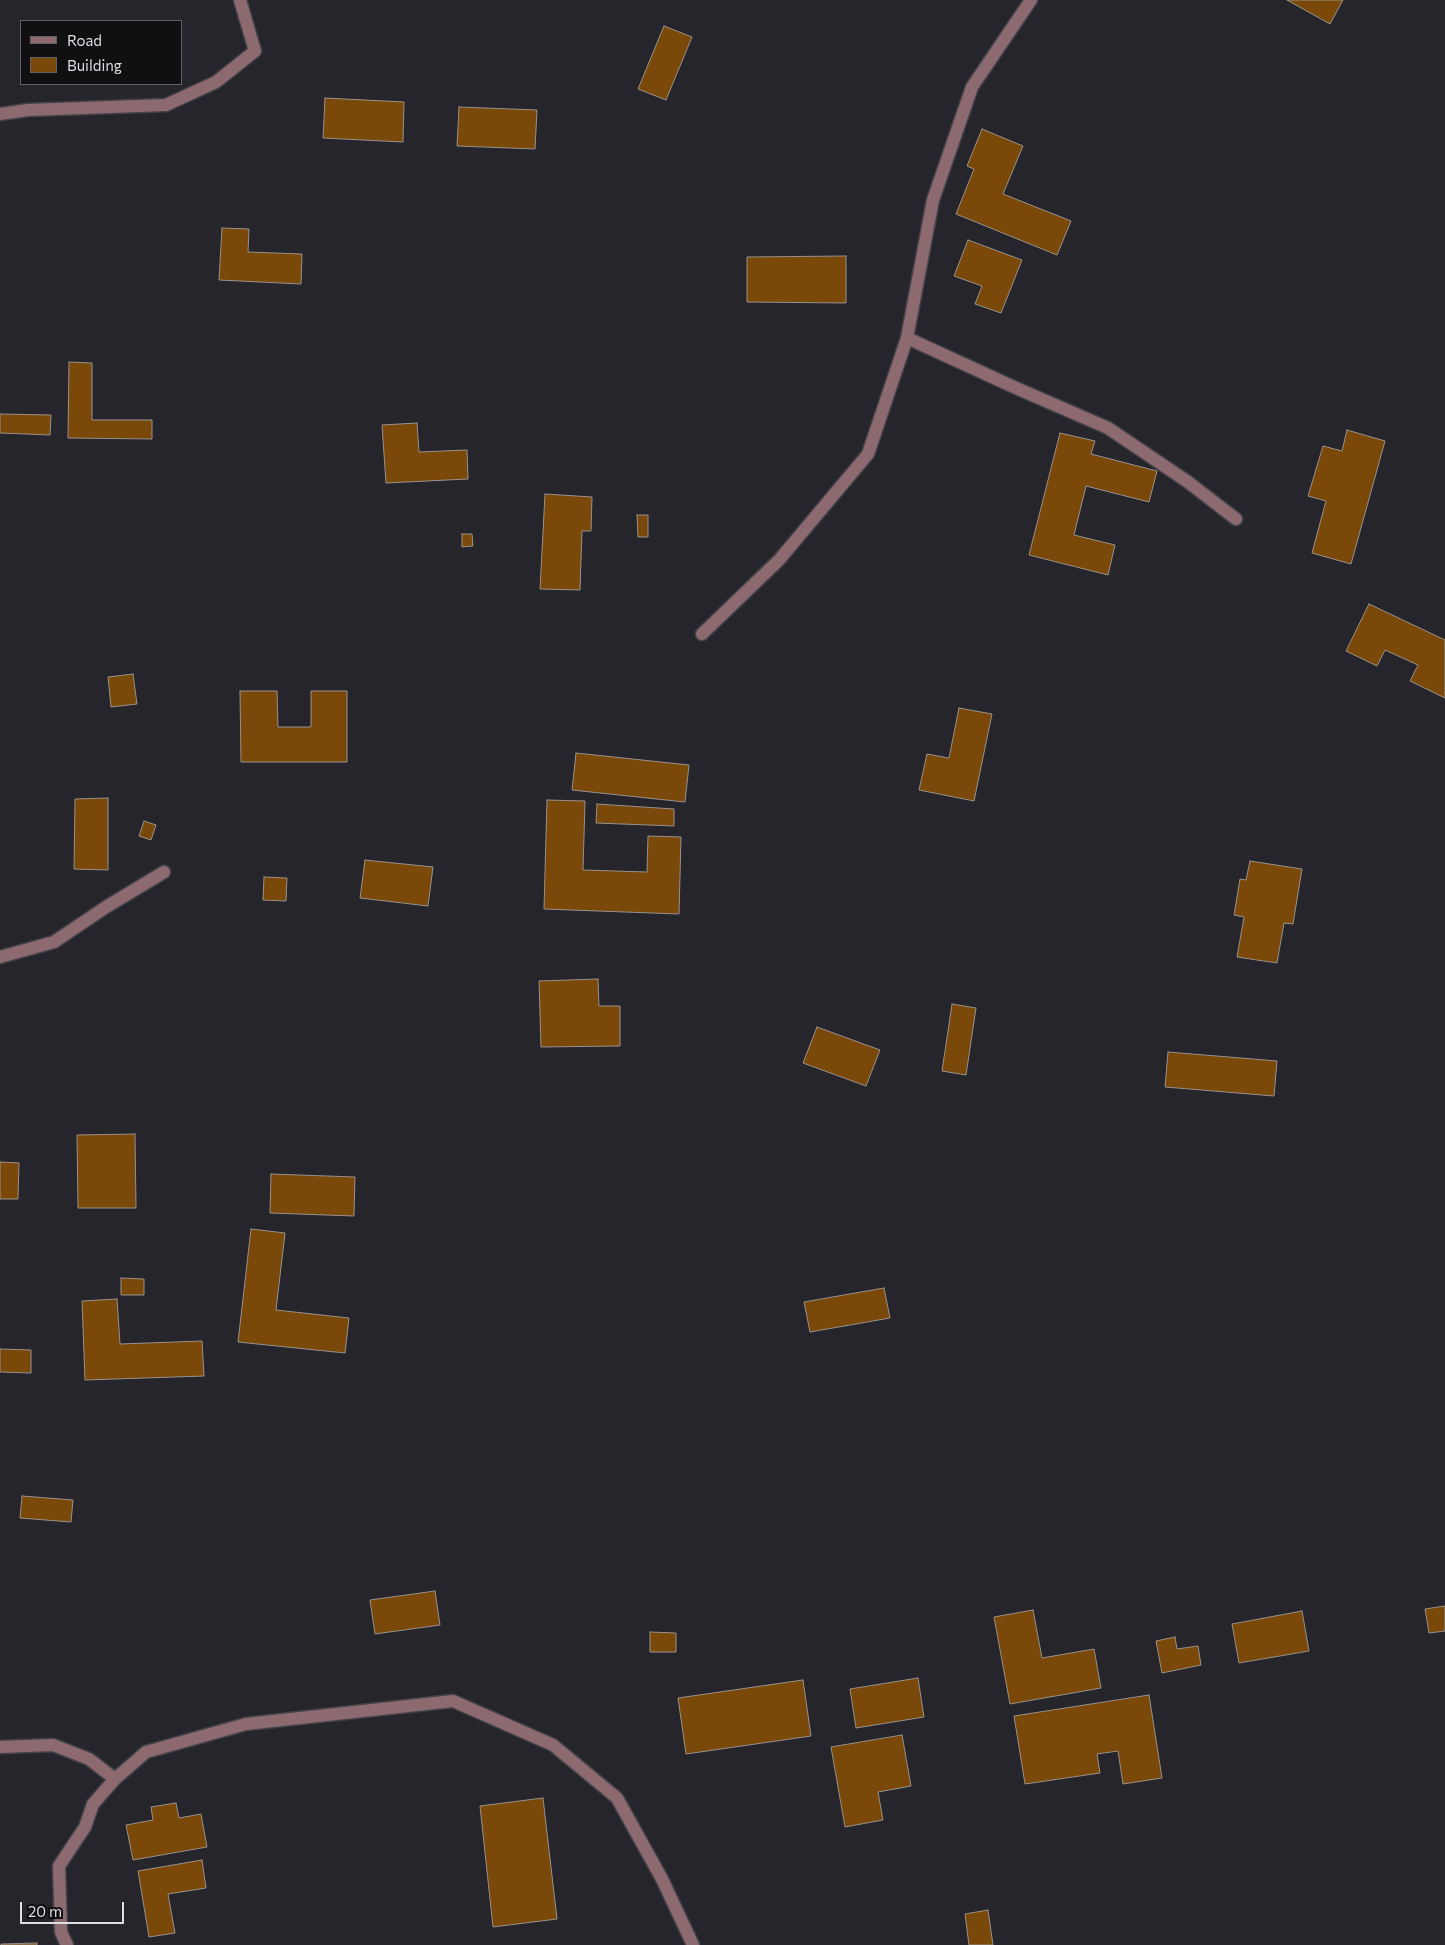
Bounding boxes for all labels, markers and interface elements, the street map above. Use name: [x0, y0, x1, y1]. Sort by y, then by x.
legend: [20, 20, 182, 85]
text: Road: [67, 31, 102, 49]
text: Building: [67, 56, 122, 74]
scale bar: [22, 1892, 126, 1924]
text: 20 m: [28, 1902, 62, 1920]

